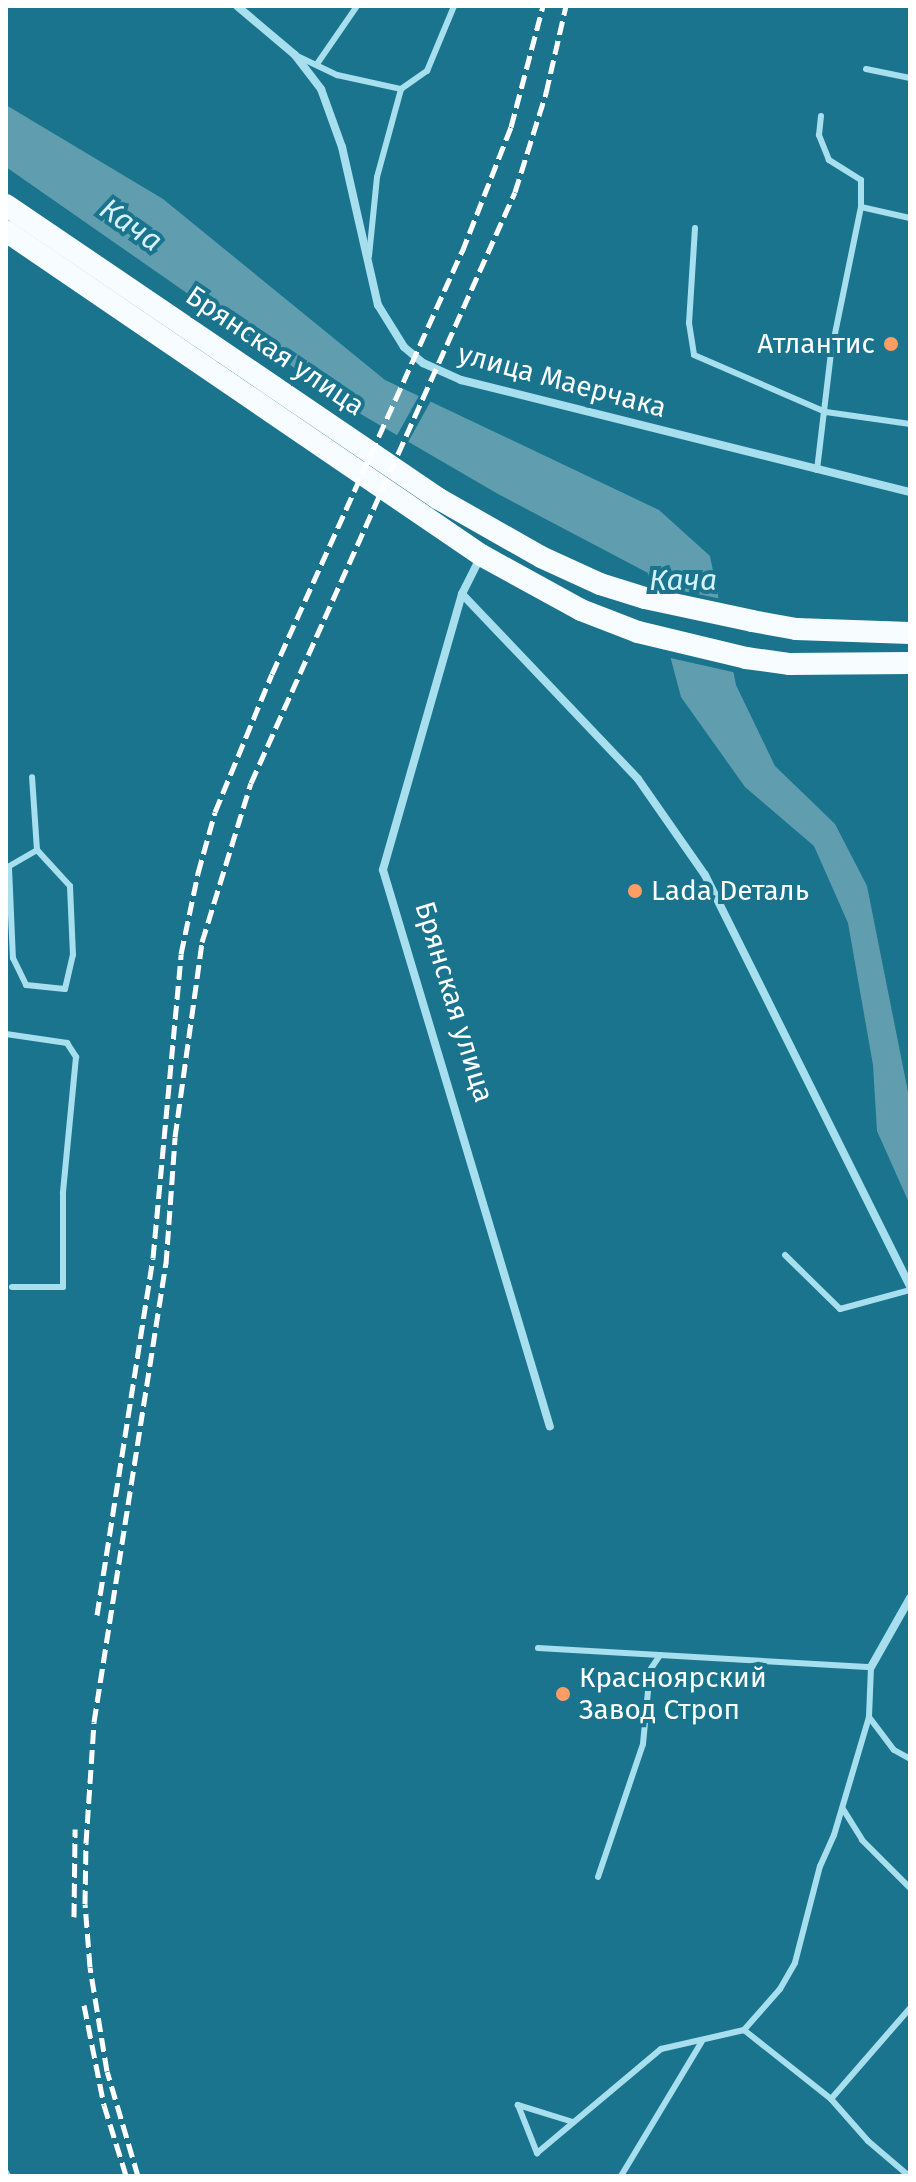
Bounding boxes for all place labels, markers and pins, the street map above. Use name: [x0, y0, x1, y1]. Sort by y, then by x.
place label: Атлантис: [757, 327, 875, 361]
marker: Атлантис: [882, 335, 900, 353]
place label: Lada Dеталь: [651, 874, 809, 908]
marker: Lada Dеталь: [626, 882, 644, 900]
place label: Красноярский Завод Строп: [579, 1661, 767, 1727]
marker: Красноярский Завод Строп: [554, 1685, 572, 1703]

